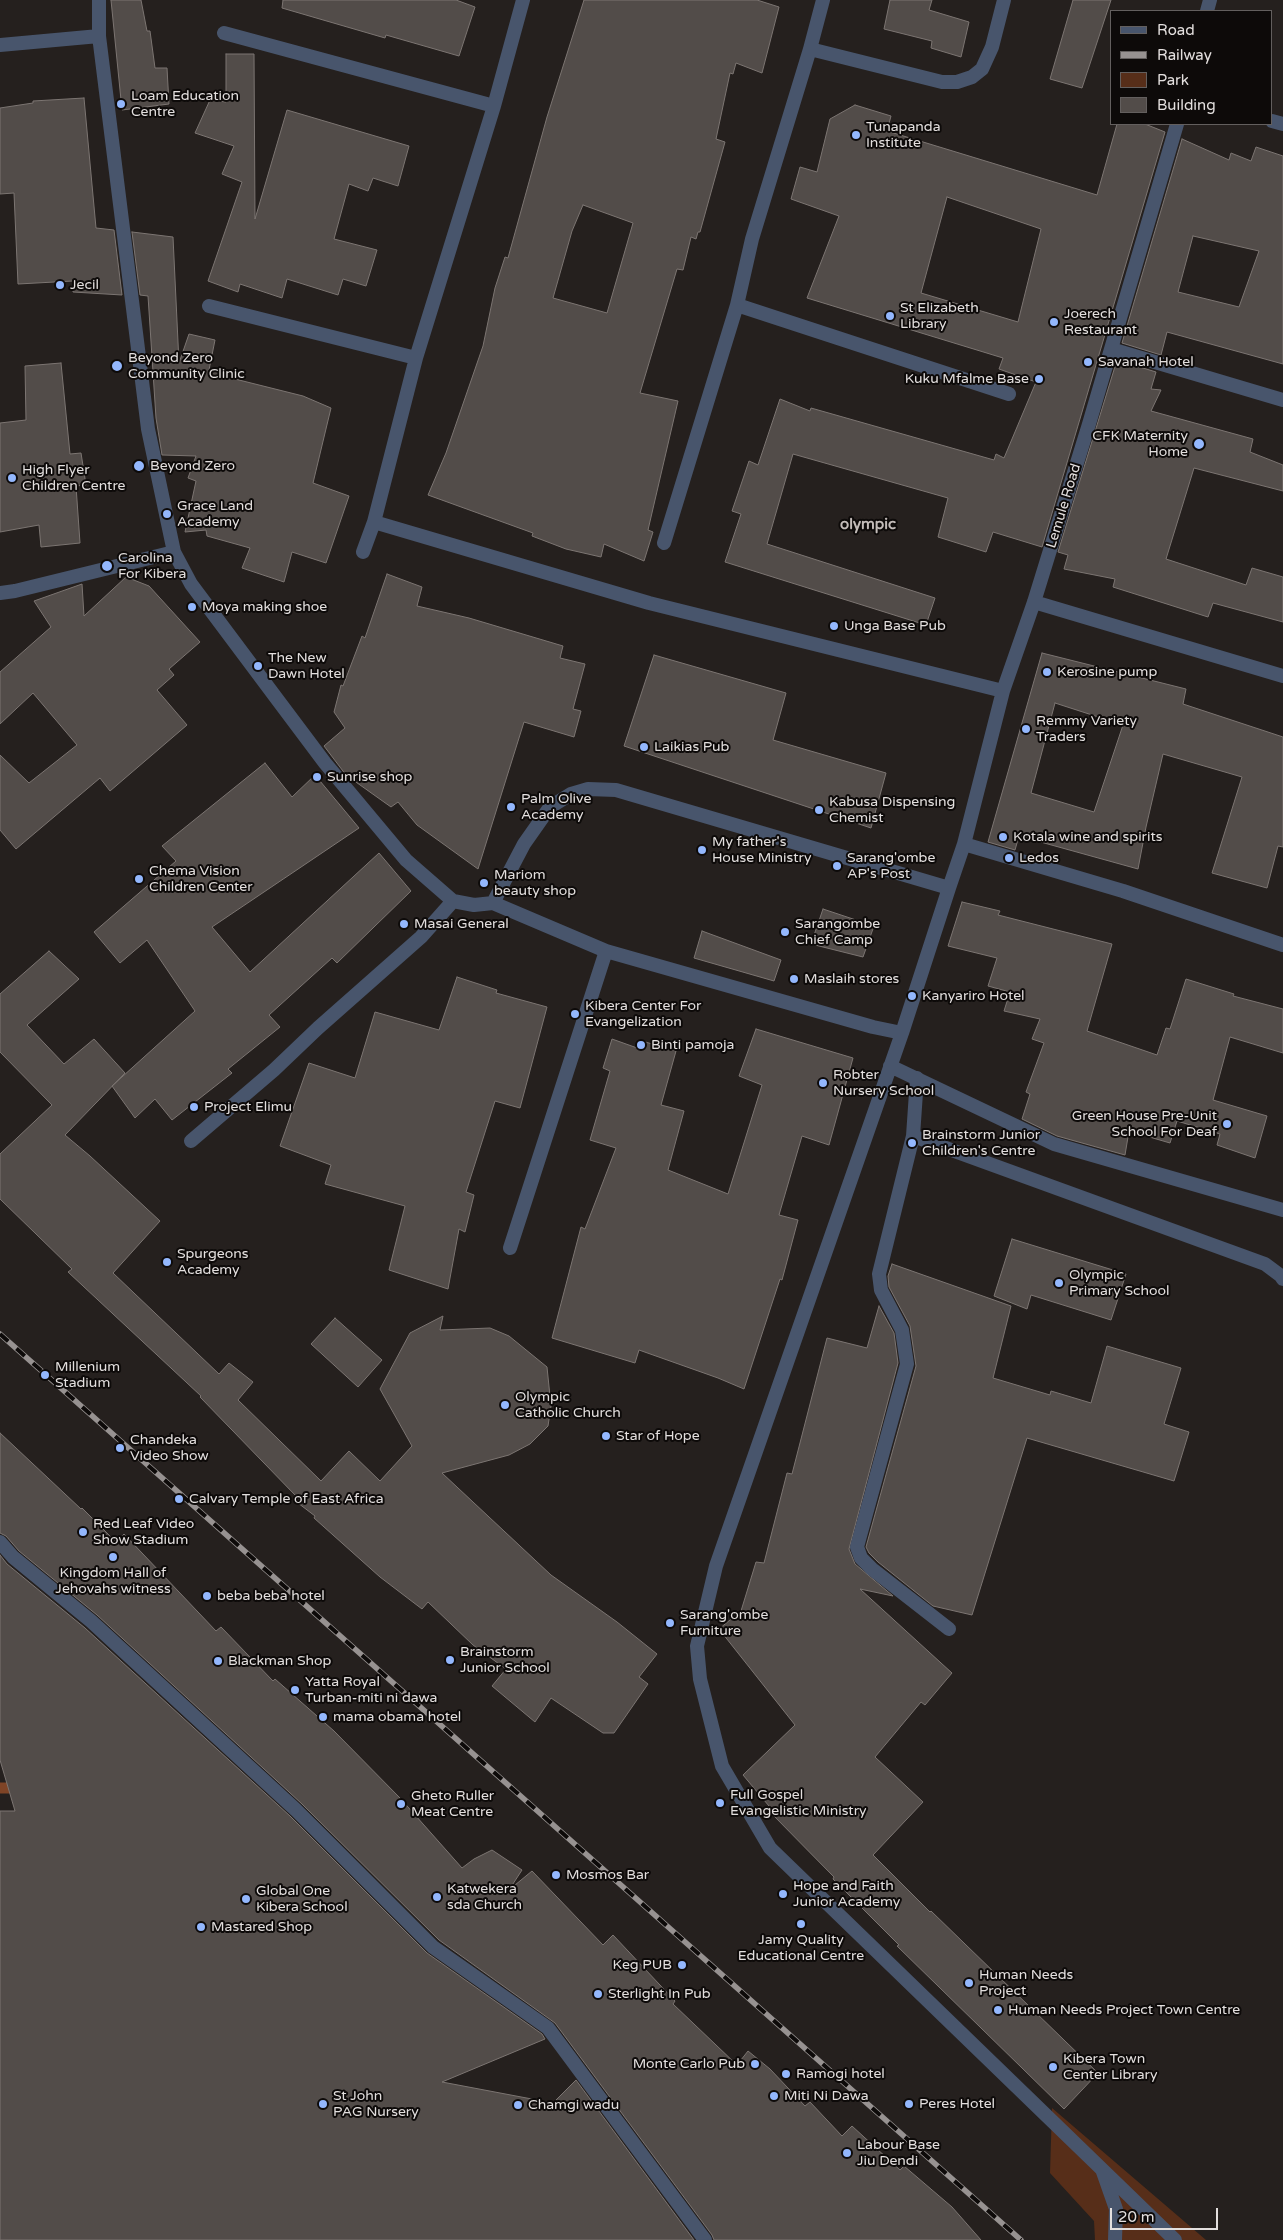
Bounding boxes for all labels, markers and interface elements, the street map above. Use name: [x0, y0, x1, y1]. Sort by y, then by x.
legend: [1110, 10, 1273, 125]
text: Road: [1157, 21, 1195, 39]
text: Railway: [1157, 46, 1212, 64]
text: Park: [1157, 71, 1189, 89]
place label: Loam Education Centre: [131, 88, 239, 120]
text: Building: [1157, 96, 1216, 114]
marker: Loam Education Centre: [115, 98, 127, 110]
place label: Tunapanda Institute: [866, 119, 941, 152]
marker: Tunapanda Institute: [850, 129, 862, 141]
place label: Jecil: [70, 277, 99, 293]
marker: Jecil: [54, 279, 66, 291]
place label: St Elizabeth Library: [900, 300, 979, 332]
place label: Joerech Restaurant: [1064, 306, 1137, 338]
marker: St Elizabeth Library: [884, 310, 896, 322]
marker: Joerech Restaurant: [1048, 316, 1060, 328]
place label: Beyond Zero Community Clinic: [128, 350, 245, 382]
place label: Savanah Hotel: [1098, 354, 1194, 370]
marker: Savanah Hotel: [1082, 356, 1094, 368]
marker: Beyond Zero Community Clinic: [110, 359, 124, 373]
place label: Kuku Mfalme Base: [905, 371, 1029, 387]
marker: Kuku Mfalme Base: [1033, 373, 1045, 385]
place label: CFK Maternity Home: [1092, 428, 1188, 461]
marker: CFK Maternity Home: [1192, 437, 1206, 451]
place label: Beyond Zero: [150, 458, 235, 474]
marker: Beyond Zero: [132, 459, 146, 473]
place label: High Flyer Children Centre: [22, 462, 126, 494]
street label: Lemule Road: [1043, 462, 1085, 550]
marker: High Flyer Children Centre: [6, 472, 18, 484]
place label: Grace Land Academy: [177, 498, 253, 530]
marker: Grace Land Academy: [161, 508, 173, 520]
district label: olympic: [840, 516, 896, 534]
place label: Carolina For Kibera: [118, 550, 186, 582]
marker: Carolina For Kibera: [100, 559, 114, 573]
place label: Moya making shoe: [202, 599, 327, 615]
marker: Moya making shoe: [186, 601, 198, 613]
place label: Unga Base Pub: [844, 618, 946, 634]
marker: Unga Base Pub: [828, 620, 840, 632]
place label: The New Dawn Hotel: [268, 650, 345, 682]
marker: The New Dawn Hotel: [252, 660, 264, 672]
place label: Kerosine pump: [1057, 664, 1157, 680]
marker: Kerosine pump: [1041, 666, 1053, 678]
place label: Remmy Variety Traders: [1036, 713, 1137, 746]
marker: Remmy Variety Traders: [1020, 723, 1032, 735]
place label: Laikias Pub: [654, 739, 729, 755]
marker: Laikias Pub: [638, 741, 650, 753]
place label: Sunrise shop: [327, 769, 412, 785]
marker: Sunrise shop: [311, 771, 323, 783]
place label: Palm Olive Academy: [521, 791, 591, 824]
place label: Kabusa Dispensing Chemist: [829, 794, 955, 826]
marker: Palm Olive Academy: [505, 801, 517, 813]
marker: Kabusa Dispensing Chemist: [813, 804, 825, 816]
place label: Kotala wine and spirits: [1013, 829, 1163, 845]
marker: Kotala wine and spirits: [997, 831, 1009, 843]
place label: My father's House Ministry: [712, 834, 811, 866]
marker: My father's House Ministry: [696, 844, 708, 856]
place label: Sarang'ombe AP's Post: [847, 850, 935, 882]
place label: Ledos: [1019, 850, 1059, 866]
marker: Ledos: [1003, 852, 1015, 864]
marker: Sarang'ombe AP's Post: [831, 860, 843, 872]
place label: Chema Vision Children Center: [149, 863, 253, 896]
place label: Mariom beauty shop: [494, 867, 576, 900]
marker: Chema Vision Children Center: [133, 873, 145, 885]
marker: Mariom beauty shop: [478, 877, 490, 889]
place label: Masai General: [414, 916, 509, 932]
place label: Sarangombe Chief Camp: [795, 916, 880, 949]
marker: Masai General: [398, 918, 410, 930]
marker: Sarangombe Chief Camp: [779, 926, 791, 938]
place label: Maslaih stores: [804, 971, 899, 987]
marker: Maslaih stores: [788, 973, 800, 985]
place label: Kanyariro Hotel: [922, 988, 1025, 1004]
marker: Kanyariro Hotel: [906, 990, 918, 1002]
place label: Kibera Center For Evangelization: [585, 998, 701, 1030]
marker: Kibera Center For Evangelization: [569, 1008, 581, 1020]
place label: Binti pamoja: [651, 1037, 734, 1053]
marker: Binti pamoja: [635, 1039, 647, 1051]
place label: Robter Nursery School: [833, 1067, 934, 1100]
marker: Robter Nursery School: [817, 1077, 829, 1089]
place label: Project Elimu: [204, 1099, 292, 1115]
marker: Project Elimu: [188, 1101, 200, 1113]
place label: Green House Pre-Unit School For Deaf: [1072, 1108, 1217, 1140]
marker: Green House Pre-Unit School For Deaf: [1221, 1118, 1233, 1130]
place label: Brainstorm Junior Children's Centre: [922, 1127, 1040, 1160]
marker: Brainstorm Junior Children's Centre: [906, 1137, 918, 1149]
place label: Spurgeons Academy: [177, 1246, 249, 1278]
marker: Spurgeons Academy: [161, 1256, 173, 1268]
place label: Olympic Primary School: [1069, 1267, 1170, 1300]
marker: Olympic Primary School: [1053, 1277, 1065, 1289]
place label: Millenium Stadium: [55, 1359, 120, 1391]
marker: Millenium Stadium: [39, 1369, 51, 1381]
place label: Olympic Catholic Church: [515, 1389, 621, 1421]
marker: Olympic Catholic Church: [499, 1399, 511, 1411]
place label: Star of Hope: [616, 1428, 700, 1444]
marker: Star of Hope: [600, 1430, 612, 1442]
place label: Chandeka Video Show: [130, 1432, 209, 1464]
marker: Chandeka Video Show: [114, 1442, 126, 1454]
place label: Calvary Temple of East Africa: [189, 1491, 384, 1507]
marker: Calvary Temple of East Africa: [173, 1493, 185, 1505]
place label: Red Leaf Video Show Stadium: [93, 1516, 194, 1548]
marker: Red Leaf Video Show Stadium: [77, 1526, 89, 1538]
marker: Kingdom Hall of Jehovahs witness: [107, 1551, 119, 1563]
place label: Kingdom Hall of Jehovahs witness: [55, 1565, 171, 1598]
place label: beba beba hotel: [217, 1588, 325, 1604]
marker: beba beba hotel: [201, 1590, 213, 1602]
place label: Sarang'ombe Furniture: [680, 1607, 768, 1640]
marker: Sarang'ombe Furniture: [664, 1617, 676, 1629]
place label: Brainstorm Junior School: [460, 1644, 550, 1676]
place label: Blackman Shop: [228, 1653, 331, 1669]
marker: Brainstorm Junior School: [444, 1654, 456, 1666]
marker: Blackman Shop: [212, 1655, 224, 1667]
place label: Yatta Royal Turban-miti ni dawa: [305, 1674, 437, 1706]
marker: Yatta Royal Turban-miti ni dawa: [289, 1684, 301, 1696]
place label: mama obama hotel: [333, 1709, 461, 1725]
marker: mama obama hotel: [317, 1711, 329, 1723]
place label: Full Gospel Evangelistic Ministry: [730, 1787, 867, 1820]
place label: Gheto Ruller Meat Centre: [411, 1788, 494, 1820]
marker: Full Gospel Evangelistic Ministry: [714, 1797, 726, 1809]
marker: Gheto Ruller Meat Centre: [395, 1798, 407, 1810]
place label: Mosmos Bar: [566, 1867, 649, 1883]
marker: Mosmos Bar: [550, 1869, 562, 1881]
place label: Hope and Faith Junior Academy: [793, 1878, 900, 1910]
place label: Katwekera sda Church: [447, 1881, 522, 1914]
place label: Global One Kibera School: [256, 1883, 348, 1915]
marker: Hope and Faith Junior Academy: [777, 1888, 789, 1900]
marker: Katwekera sda Church: [431, 1891, 443, 1903]
marker: Global One Kibera School: [240, 1893, 252, 1905]
marker: Jamy Quality Educational Centre: [795, 1918, 807, 1930]
place label: Mastared Shop: [211, 1919, 312, 1935]
marker: Mastared Shop: [195, 1921, 207, 1933]
place label: Jamy Quality Educational Centre: [738, 1932, 864, 1964]
place label: Keg PUB: [613, 1957, 672, 1973]
marker: Keg PUB: [676, 1959, 688, 1971]
place label: Human Needs Project: [979, 1967, 1073, 2000]
marker: Human Needs Project: [963, 1977, 975, 1989]
place label: Sterlight In Pub: [608, 1986, 711, 2002]
marker: Sterlight In Pub: [592, 1988, 604, 2000]
place label: Human Needs Project Town Centre: [1008, 2002, 1240, 2018]
marker: Human Needs Project Town Centre: [992, 2004, 1004, 2016]
place label: Kibera Town Center Library: [1063, 2051, 1157, 2084]
place label: Monte Carlo Pub: [633, 2056, 745, 2072]
marker: Monte Carlo Pub: [749, 2058, 761, 2070]
marker: Kibera Town Center Library: [1047, 2061, 1059, 2073]
place label: Ramogi hotel: [796, 2066, 885, 2082]
marker: Ramogi hotel: [780, 2068, 792, 2080]
place label: St John PAG Nursery: [333, 2088, 419, 2120]
place label: Miti Ni Dawa: [784, 2088, 869, 2104]
marker: Miti Ni Dawa: [768, 2090, 780, 2102]
place label: Peres Hotel: [919, 2096, 995, 2112]
place label: Chamgi wadu: [528, 2097, 619, 2113]
marker: St John PAG Nursery: [317, 2098, 329, 2110]
marker: Peres Hotel: [903, 2098, 915, 2110]
marker: Chamgi wadu: [512, 2099, 524, 2111]
place label: Labour Base Jiu Dendi: [857, 2137, 940, 2170]
marker: Labour Base Jiu Dendi: [841, 2147, 853, 2159]
scale bar: [1113, 2198, 1220, 2230]
text: 20 m: [1118, 2208, 1155, 2226]

